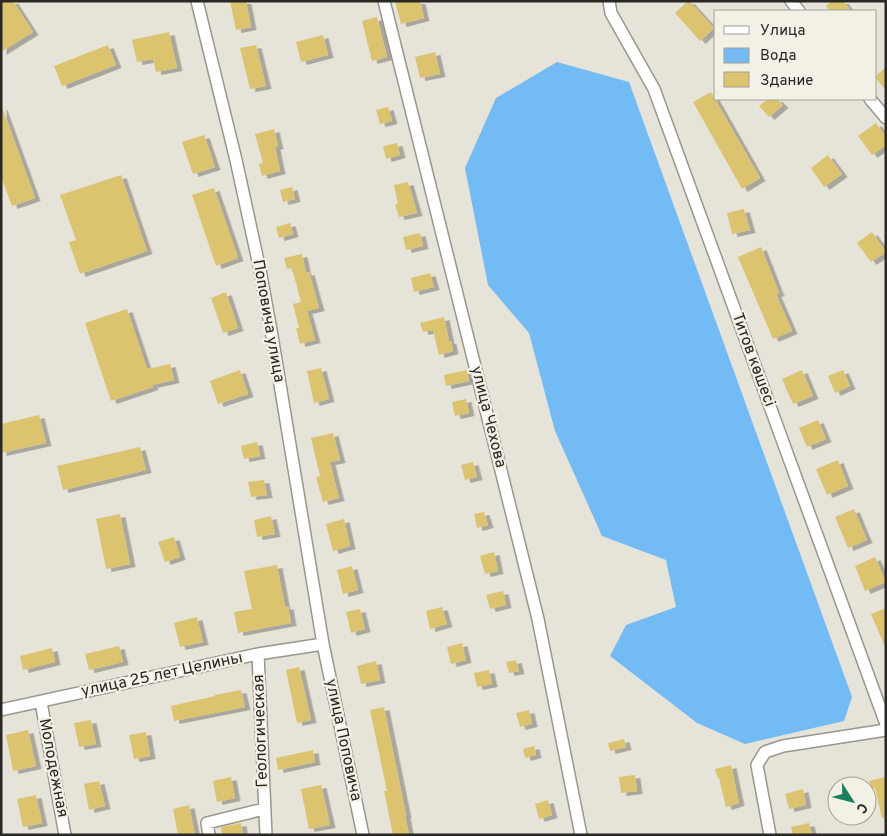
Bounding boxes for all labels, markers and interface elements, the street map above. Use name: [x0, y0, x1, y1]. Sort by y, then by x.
legend: [714, 10, 877, 100]
text: Улица: [760, 22, 805, 41]
text: Вода: [760, 47, 796, 66]
text: Здание: [760, 72, 813, 91]
street label: Поповича улица: [247, 258, 289, 384]
street label: Титов көшесі: [727, 310, 779, 410]
street label: улица Чехова: [466, 364, 510, 470]
street label: улица 25 лет Целины: [79, 648, 245, 702]
street label: Геологическая: [249, 674, 273, 788]
street label: улица Поповича: [320, 677, 366, 803]
street label: Молодежная: [34, 717, 72, 819]
north arrow: [827, 776, 877, 826]
text: С: [852, 799, 871, 816]

